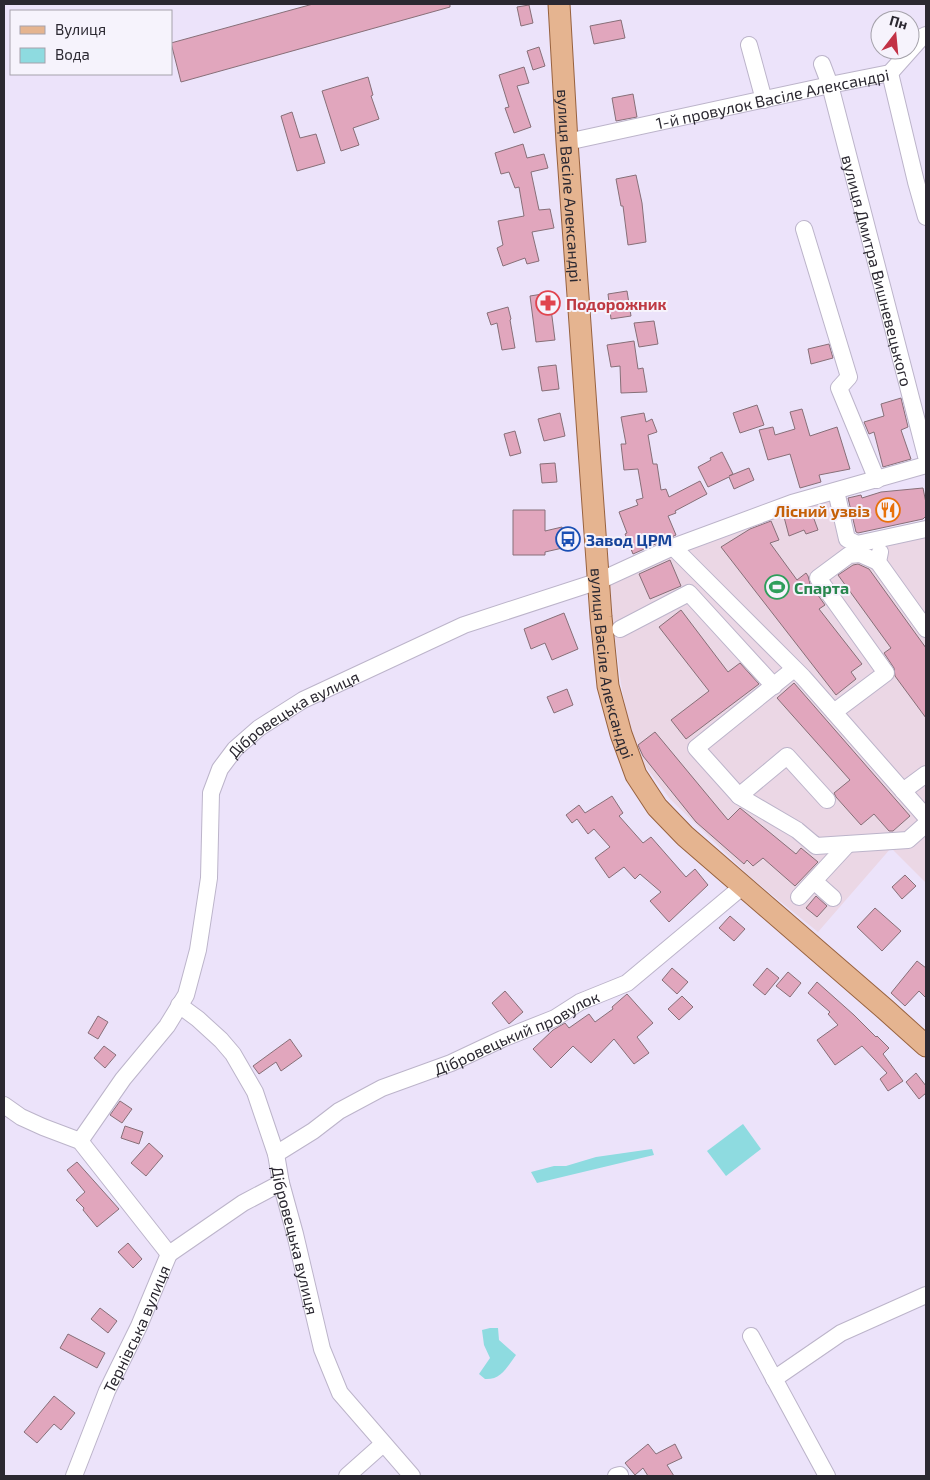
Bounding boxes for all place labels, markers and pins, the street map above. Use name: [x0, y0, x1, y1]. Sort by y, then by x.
pharmacy icon: Подорожник: [535, 290, 561, 316]
place label: Подорожник: [566, 294, 667, 313]
restaurant icon: Лісний узвіз: [875, 497, 901, 523]
place label: Лісний узвіз: [775, 501, 870, 520]
bus stop icon: Завод ЦРМ: [555, 526, 581, 552]
place label: Завод ЦРМ: [586, 530, 672, 549]
sports icon: Спарта: [764, 574, 790, 600]
place label: Спарта: [794, 578, 849, 597]

